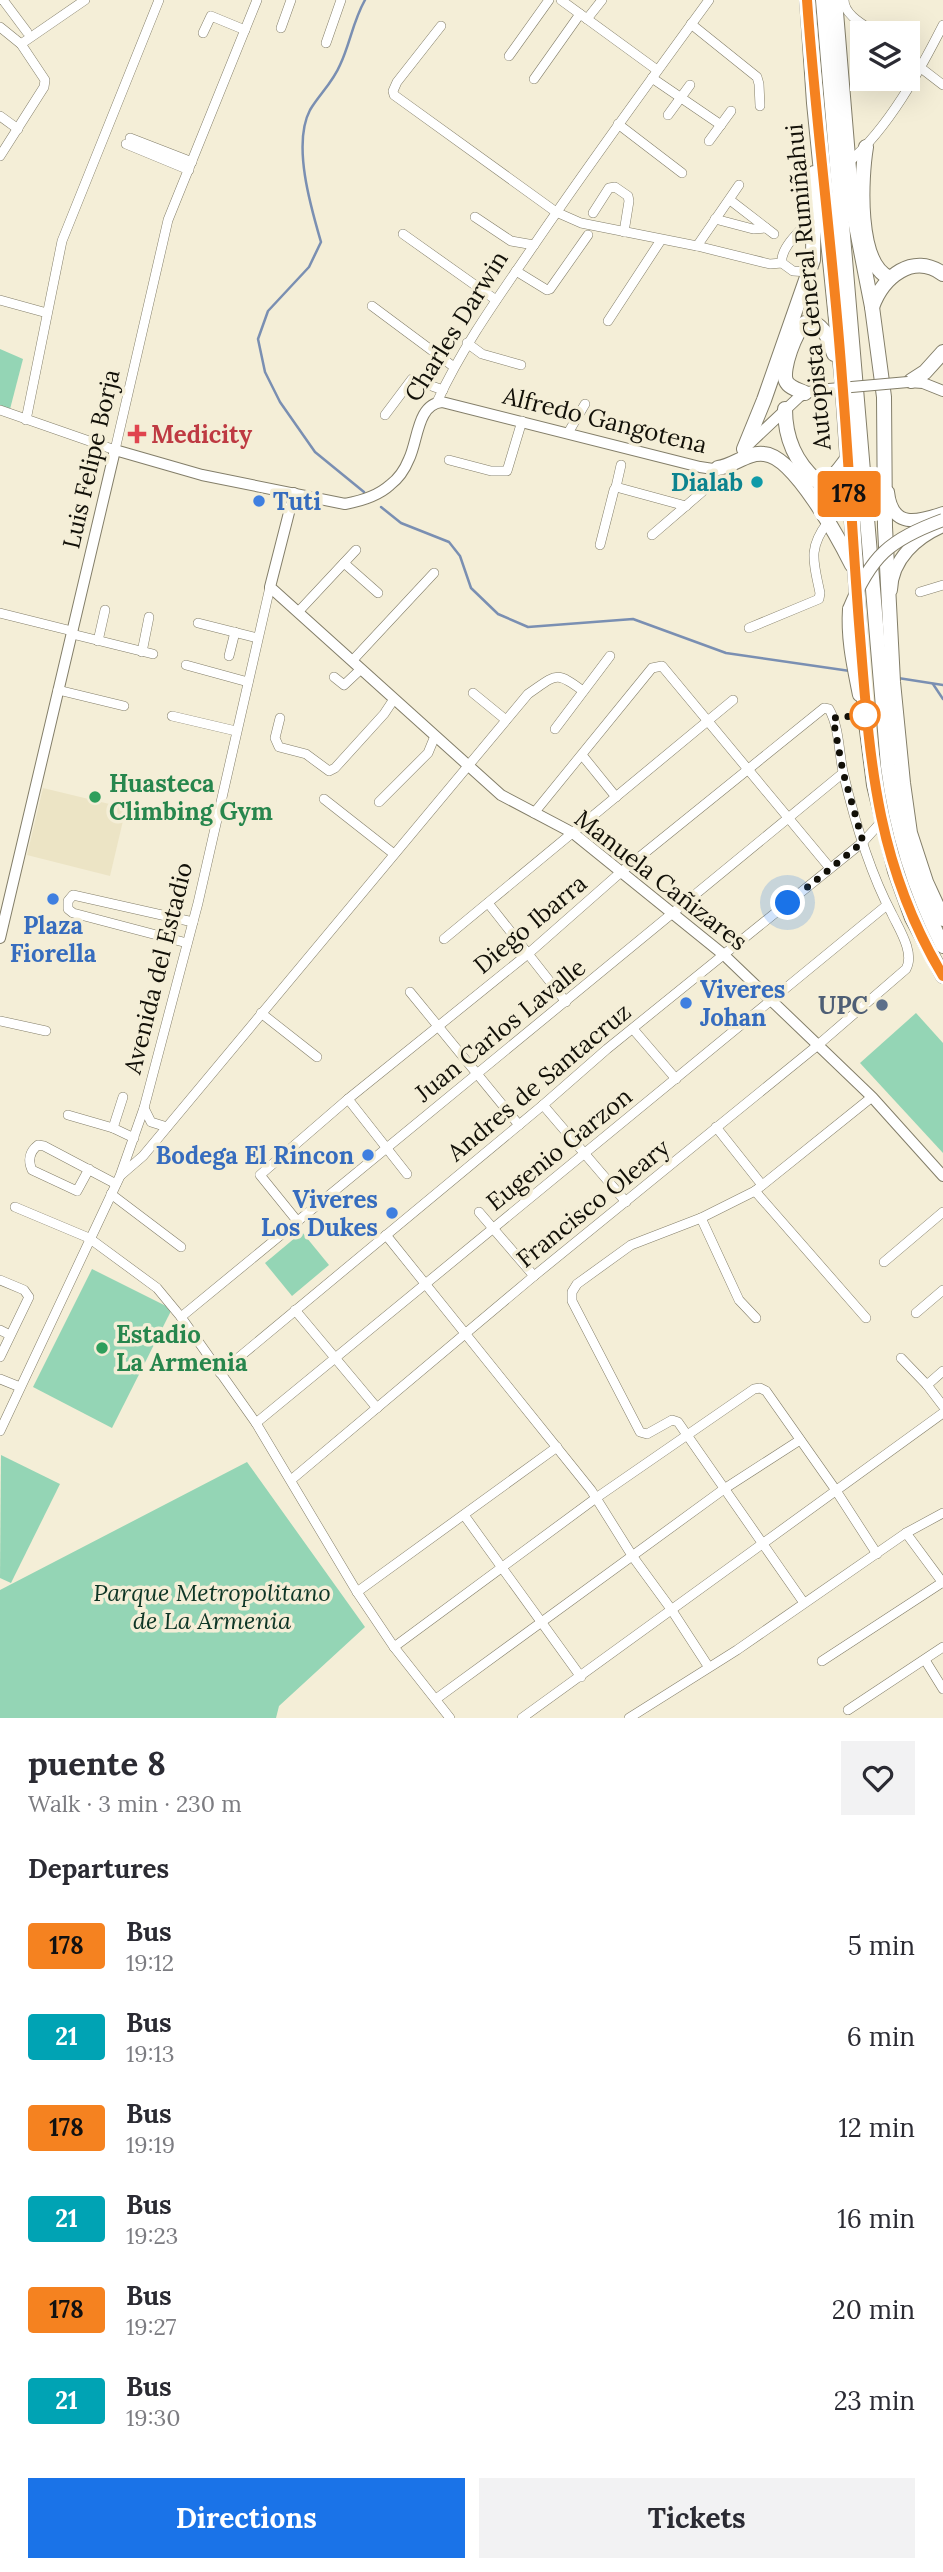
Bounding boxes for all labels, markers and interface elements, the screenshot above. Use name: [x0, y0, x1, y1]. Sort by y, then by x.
map controls: [850, 21, 920, 91]
button: layers: [850, 21, 920, 91]
street label: Autopista General Rumiñahui: [778, 123, 838, 452]
street label: Charles Darwin: [397, 245, 515, 407]
street label: Luis Felipe Borja: [55, 366, 127, 552]
street label: Alfredo Gangotena: [499, 379, 710, 460]
place label: Medicity: [151, 419, 253, 450]
marker: Medicity: [129, 426, 145, 442]
place label: Dialab: [671, 467, 743, 498]
line badge: 178: [809, 471, 889, 517]
marker: Dialab: [749, 474, 765, 490]
text: 178: [832, 478, 866, 509]
place label: Tuti: [273, 486, 321, 517]
marker: Tuti: [251, 493, 267, 509]
unlabelled marker: [850, 700, 880, 730]
place label: Huasteca Climbing Gym: [109, 768, 273, 827]
marker: Huasteca Climbing Gym: [87, 789, 103, 805]
street label: Manuela Cañizares: [568, 803, 754, 957]
street label: Avenida del Estadio: [116, 859, 199, 1078]
street label: Diego Ibarra: [467, 868, 593, 980]
your location: [770, 885, 805, 920]
marker: Plaza Fiorella: [45, 891, 61, 907]
place label: Plaza Fiorella: [10, 910, 97, 969]
street label: Juan Carlos Lavalle: [408, 952, 592, 1109]
place label: Viveres Johan: [700, 974, 785, 1033]
place label: UPC: [818, 990, 868, 1021]
marker: Viveres Johan: [678, 995, 694, 1011]
street label: Andres de Santacruz: [440, 996, 637, 1168]
marker: UPC: [874, 997, 890, 1013]
street label: Eugenio Garzon: [480, 1081, 638, 1217]
street label: Francisco Oleary: [510, 1132, 676, 1274]
place label: Bodega El Rincon: [155, 1140, 354, 1171]
marker: Bodega El Rincon: [360, 1147, 376, 1163]
place label: Viveres Los Dukes: [261, 1184, 378, 1243]
marker: Viveres Los Dukes: [384, 1205, 400, 1221]
place label: Estadio La Armenia: [116, 1319, 248, 1378]
marker: Estadio La Armenia: [94, 1340, 110, 1356]
park label: Parque Metropolitano de La Armenia: [93, 1577, 331, 1636]
button: heart: [841, 1741, 915, 1815]
text: puente 8: [28, 1742, 166, 1784]
text: Walk · 3 min · 230 m: [28, 1789, 242, 1818]
text: Departures: [28, 1852, 169, 1885]
text: Bus: [126, 1915, 172, 1948]
text: 5 min: [848, 1929, 915, 1962]
text: 178: [49, 1930, 84, 1961]
text: 19:12: [126, 1948, 174, 1977]
text: Bus: [126, 2006, 172, 2039]
text: 6 min: [847, 2020, 915, 2053]
text: 21: [55, 2021, 78, 2052]
text: 19:13: [126, 2039, 175, 2068]
text: Bus: [126, 2097, 172, 2130]
text: 12 min: [838, 2111, 915, 2144]
text: 178: [49, 2112, 84, 2143]
text: 19:19: [126, 2130, 175, 2159]
text: Bus: [126, 2188, 172, 2221]
text: 16 min: [837, 2202, 915, 2235]
text: 21: [55, 2203, 78, 2234]
text: 19:23: [126, 2221, 178, 2250]
text: Bus: [126, 2279, 172, 2312]
text: 20 min: [832, 2293, 915, 2326]
text: 178: [49, 2294, 84, 2325]
text: 19:27: [126, 2312, 176, 2341]
text: Bus: [126, 2370, 172, 2403]
text: 23 min: [834, 2384, 915, 2417]
text: 21: [55, 2385, 78, 2416]
text: 19:30: [126, 2403, 181, 2432]
button: Directions: [28, 2478, 465, 2558]
button: Tickets: [479, 2478, 915, 2558]

